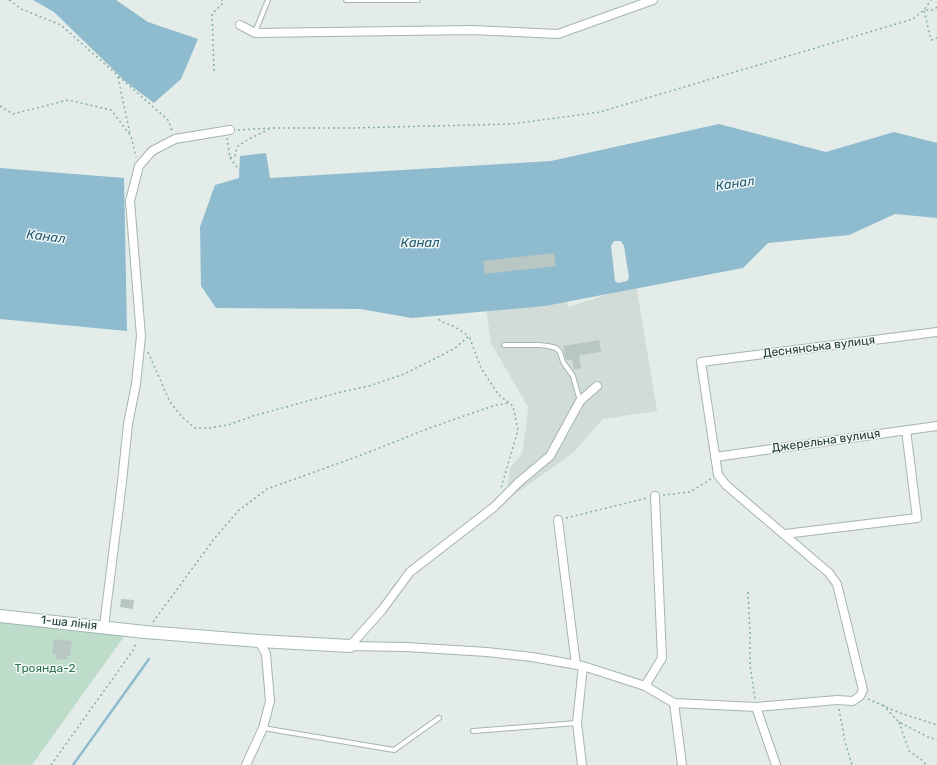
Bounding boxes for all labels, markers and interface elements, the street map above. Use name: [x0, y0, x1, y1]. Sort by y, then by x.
water label: Канал: [715, 174, 755, 194]
water label: Канал: [26, 227, 66, 247]
water label: Канал: [400, 235, 440, 251]
street label: Деснянська вулиця: [762, 333, 876, 361]
street label: Джерельна вулиця: [771, 426, 881, 456]
street label: 1-ша лінія: [40, 613, 98, 633]
park label: Троянда-2: [14, 662, 76, 676]

